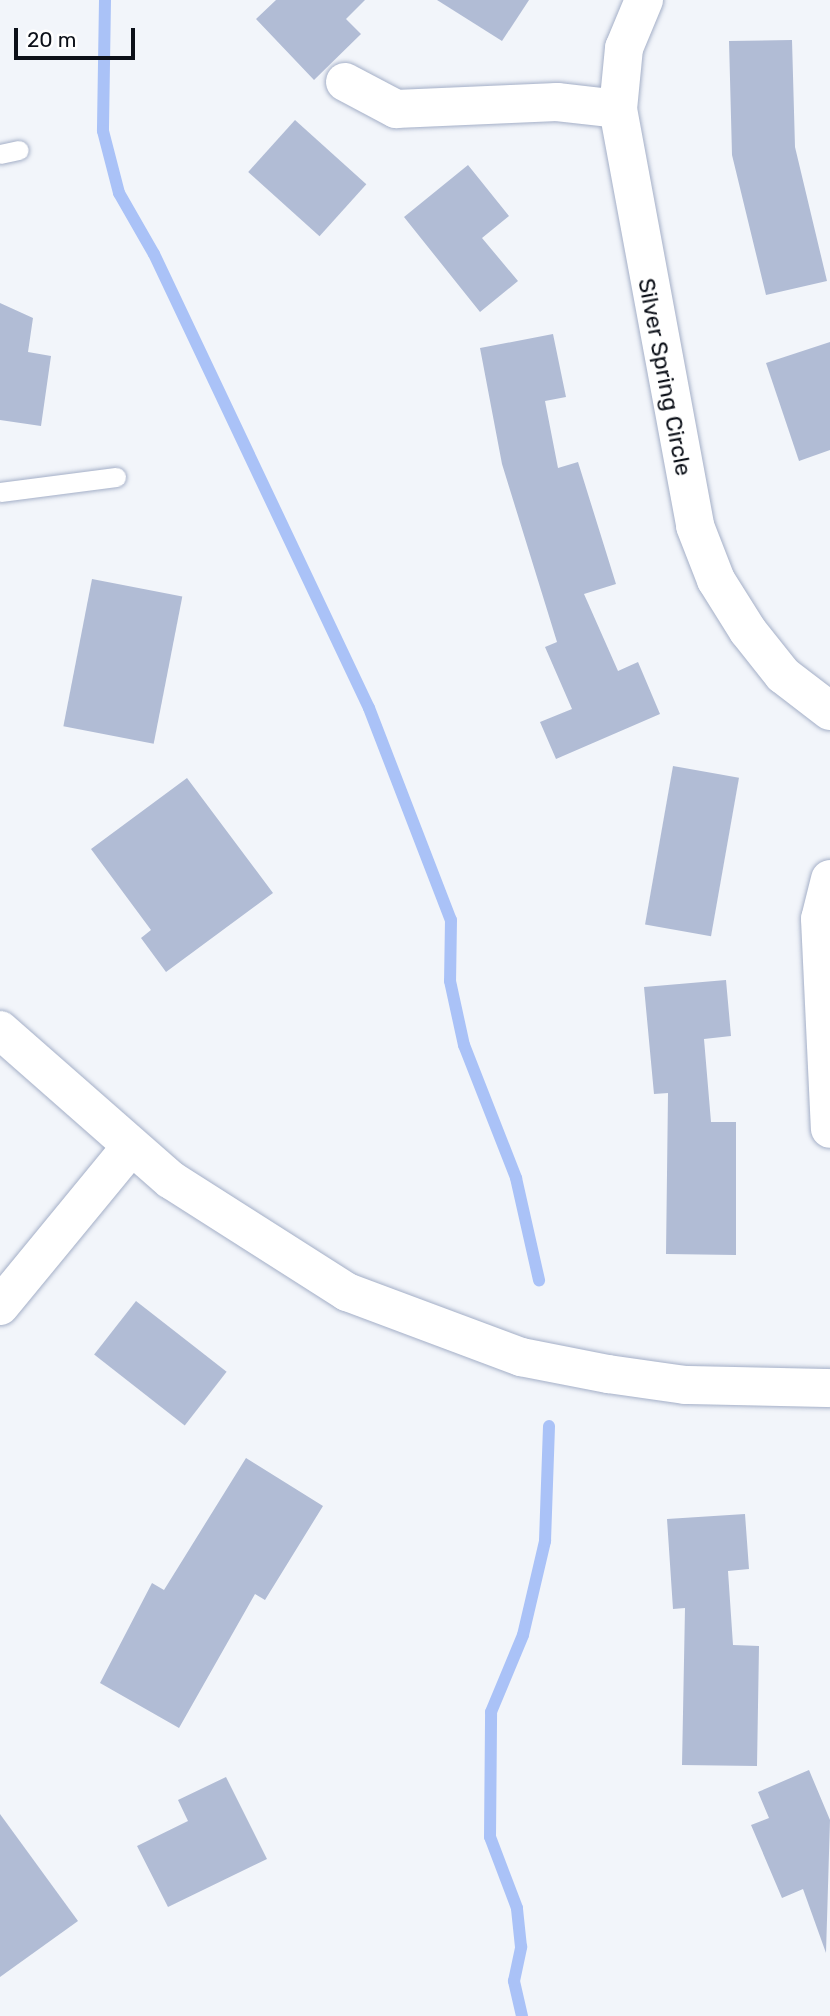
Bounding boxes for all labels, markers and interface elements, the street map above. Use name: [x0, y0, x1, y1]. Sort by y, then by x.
scale bar: [18, 14, 138, 58]
text: 20 m: [27, 27, 76, 52]
street label: Silver Spring Circle: [632, 276, 698, 478]

